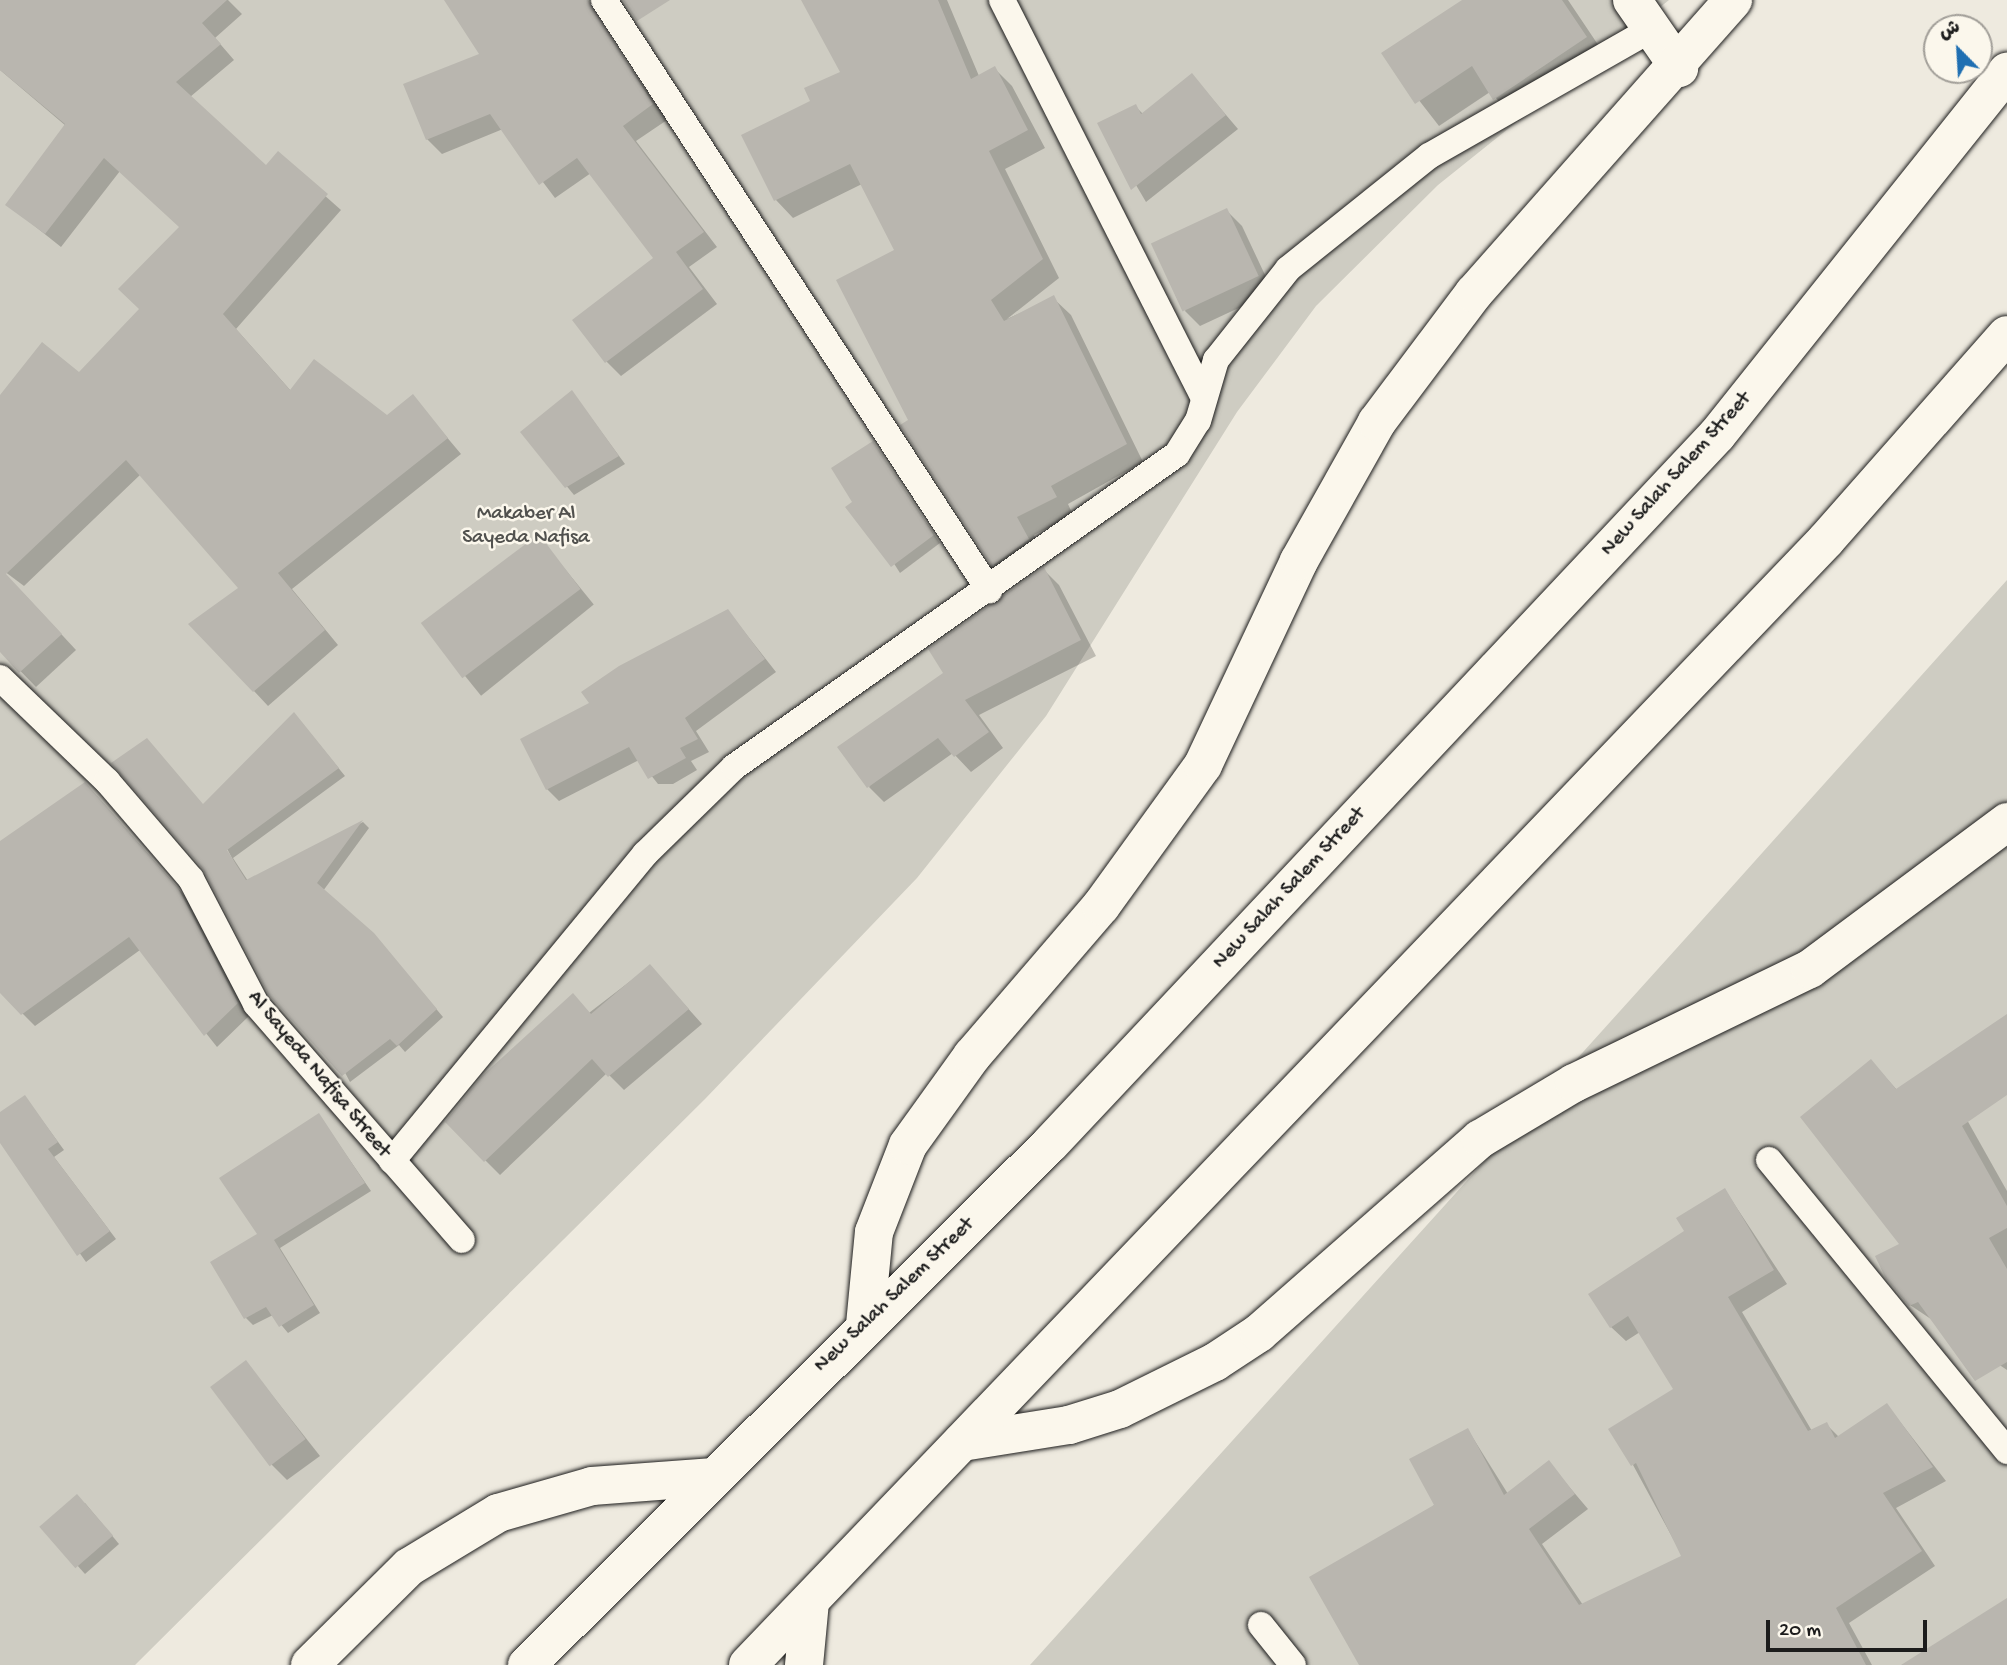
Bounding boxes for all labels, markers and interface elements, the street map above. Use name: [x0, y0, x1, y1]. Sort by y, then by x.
north arrow: [1923, 14, 1993, 84]
text: ش: [1936, 16, 1964, 46]
street label: New Salah Salem Street: [1597, 388, 1757, 562]
park label: Makaber Al Sayeda Nafisa: [462, 502, 590, 552]
street label: New Salah Salem Street: [1208, 803, 1372, 975]
street label: Al Sayeda Nafisa Street: [241, 986, 395, 1164]
street label: New Salah Salem Street: [810, 1213, 980, 1379]
scale bar: [1769, 1606, 1930, 1650]
text: 20 m: [1779, 1619, 1821, 1644]

